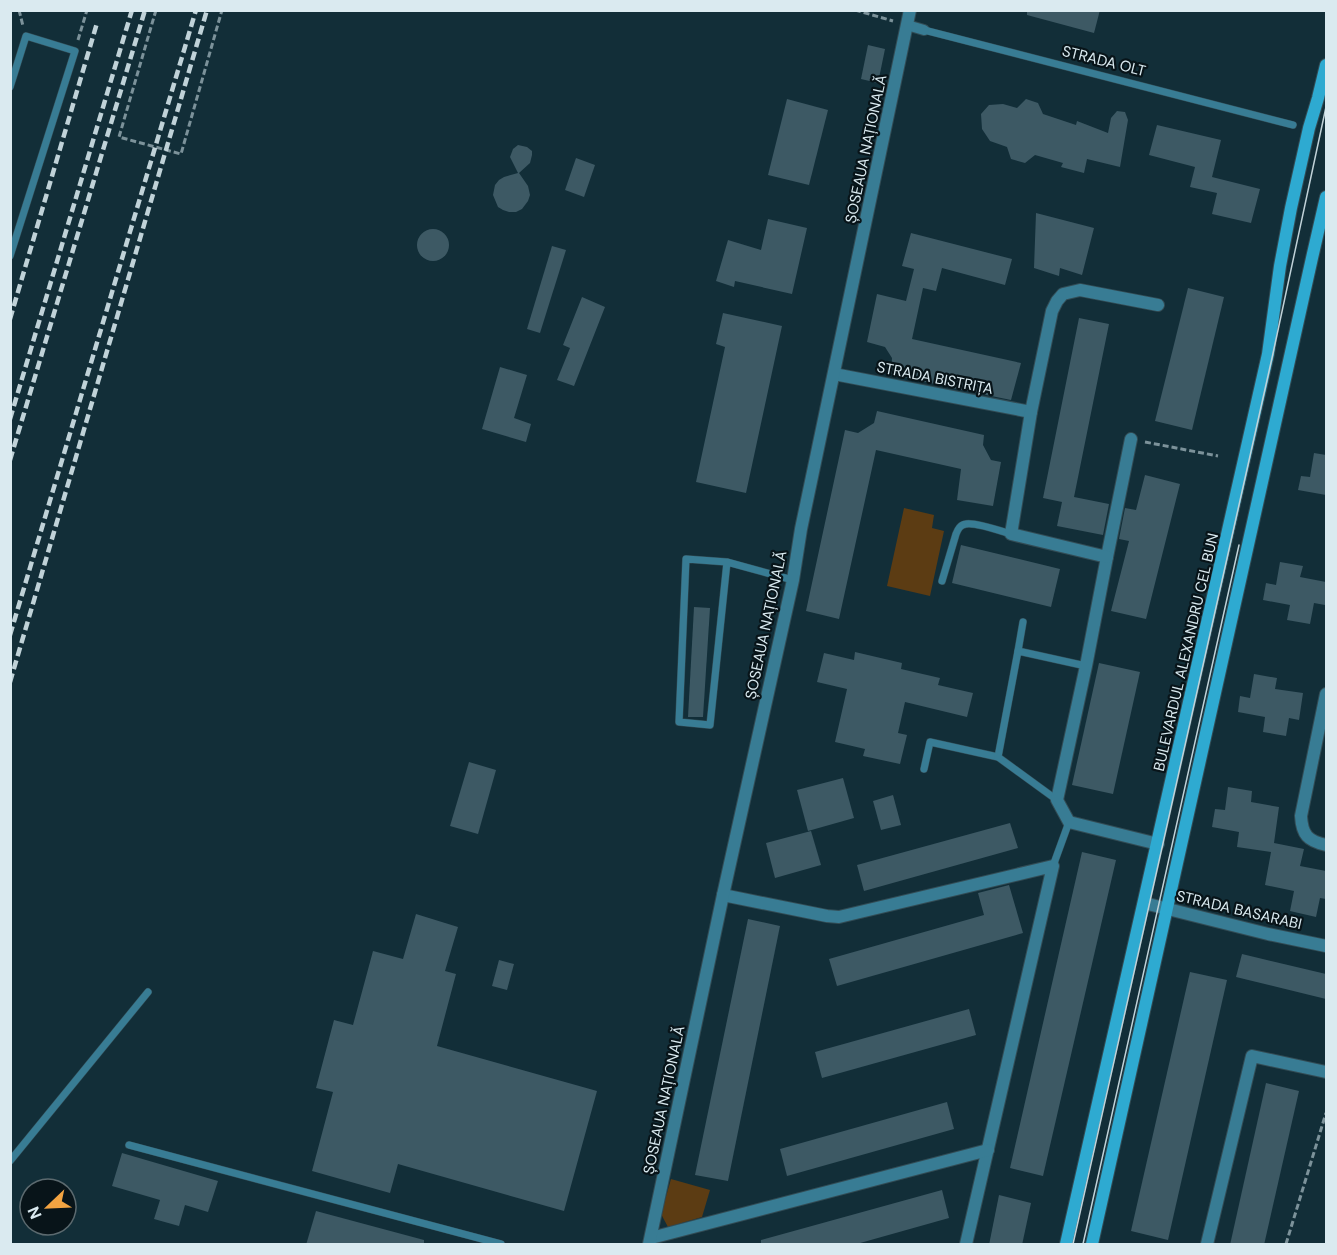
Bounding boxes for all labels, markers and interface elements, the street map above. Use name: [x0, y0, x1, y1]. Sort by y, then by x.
street label: STRADA OLT: [1060, 41, 1148, 81]
street label: ȘOSEAUA NAȚIONALĂ: [841, 73, 892, 225]
street label: STRADA BISTRIȚA: [875, 357, 995, 399]
street label: BULEVARDUL ALEXANDRU CEL BUN: [1149, 531, 1223, 773]
street label: ȘOSEAUA NAȚIONALĂ: [741, 549, 792, 701]
street label: STRADA BASARABI: [1174, 886, 1304, 934]
street label: ȘOSEAUA NAȚIONALĂ: [639, 1024, 690, 1176]
north arrow: [18, 1177, 78, 1237]
text: N: [23, 1203, 47, 1222]

